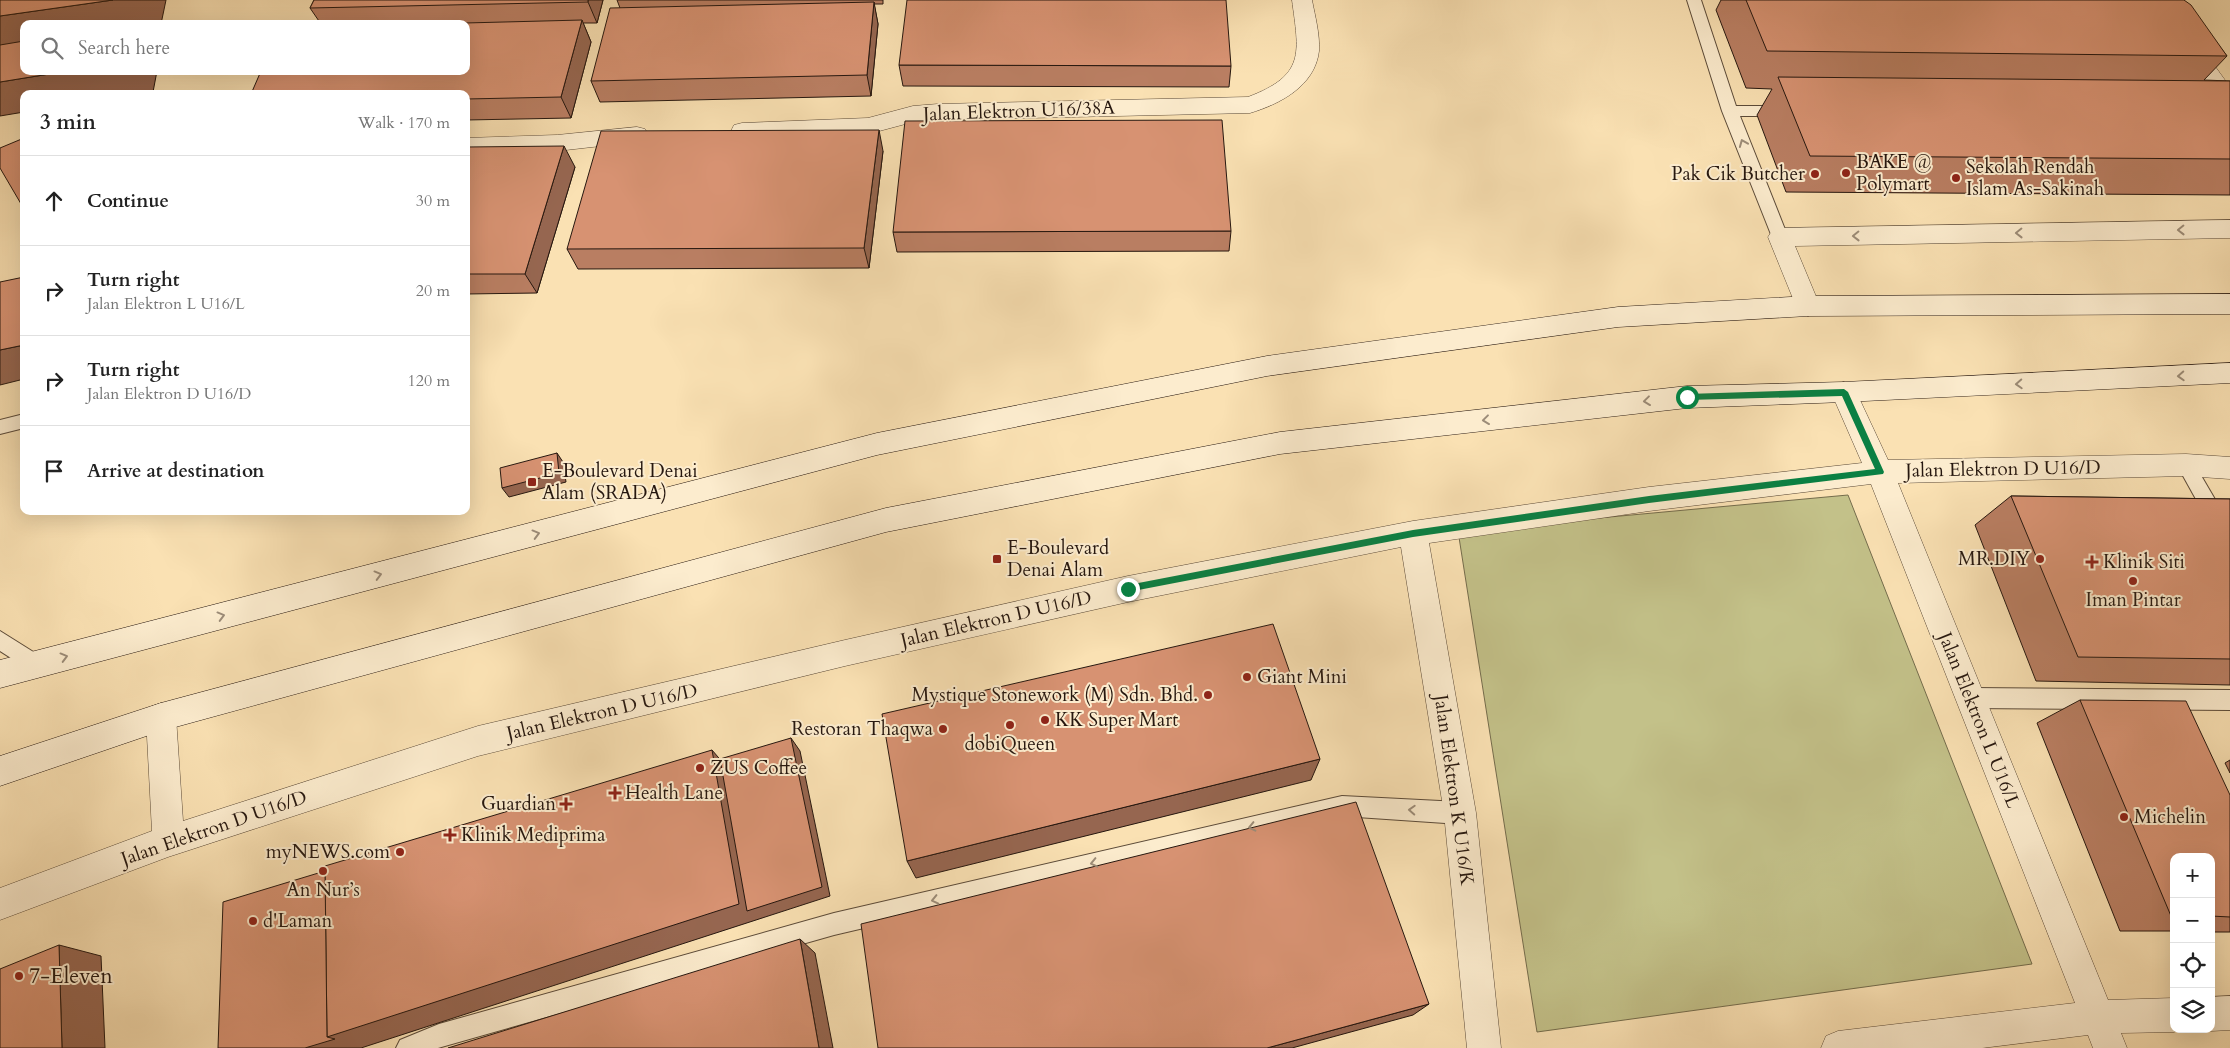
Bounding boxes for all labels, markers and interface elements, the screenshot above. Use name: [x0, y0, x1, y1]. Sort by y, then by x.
search box: [20, 20, 470, 75]
icon: search: [38, 34, 66, 62]
text: Search here: [78, 35, 170, 61]
street label: Jalan Elektron U16/38A: [920, 95, 1116, 127]
text: 3 min: [40, 108, 96, 137]
text: Walk · 170 m: [358, 112, 450, 134]
one-way arrow: [1739, 139, 1749, 148]
place label: BAKE @ Polymart: [1856, 149, 1932, 197]
place label: Sekolah Rendah Islam As-Sakinah: [1966, 154, 2105, 202]
place label: Pak Cik Butcher: [1671, 161, 1805, 187]
marker: BAKE @ Polymart: [1840, 167, 1852, 179]
marker: Pak Cik Butcher: [1809, 168, 1821, 180]
marker: Sekolah Rendah Islam As-Sakinah: [1950, 172, 1962, 184]
icon: ahead: [40, 187, 68, 215]
text: Continue: [87, 188, 169, 214]
text: 30 m: [416, 190, 450, 212]
one-way arrow: [2177, 225, 2185, 235]
one-way arrow: [2015, 228, 2022, 238]
one-way arrow: [1852, 231, 1860, 241]
text: Turn right: [87, 267, 179, 293]
icon: right: [40, 277, 68, 305]
text: 20 m: [416, 280, 450, 302]
text: Jalan Elektron L U16/L: [87, 293, 245, 315]
text: Turn right: [87, 357, 179, 383]
icon: right: [40, 367, 68, 395]
text: 120 m: [408, 370, 450, 392]
one-way arrow: [2177, 370, 2185, 381]
one-way arrow: [2015, 378, 2023, 389]
text: Jalan Elektron D U16/D: [87, 383, 251, 405]
route start: [1676, 386, 1699, 409]
one-way arrow: [1643, 395, 1651, 406]
one-way arrow: [1481, 414, 1489, 425]
street label: Jalan Elektron D U16/D: [1902, 454, 2101, 484]
icon: arrive: [40, 457, 68, 485]
text: Arrive at destination: [87, 458, 264, 484]
place label: E-Boulevard Denai Alam (SRADA): [542, 458, 698, 506]
marker: E-Boulevard Denai Alam (SRADA): [526, 476, 538, 488]
one-way arrow: [531, 529, 539, 539]
place label: E-Boulevard Denai Alam: [1007, 535, 1109, 583]
place label: MR.DIY: [1958, 546, 2031, 572]
place label: Klinik Siti: [2103, 549, 2185, 575]
marker: E-Boulevard Denai Alam: [991, 553, 1003, 565]
marker: MR.DIY: [2034, 553, 2046, 565]
marker: Klinik Siti: [2085, 555, 2099, 569]
one-way arrow: [374, 570, 383, 581]
marker: Iman Pintar: [2127, 575, 2139, 587]
route end: [1117, 578, 1140, 601]
street label: Jalan Elektron D U16/D: [895, 584, 1094, 654]
place label: Iman Pintar: [2085, 587, 2181, 613]
one-way arrow: [217, 611, 226, 622]
street label: Jalan Elektron L U16/L: [1931, 626, 2026, 812]
one-way arrow: [60, 653, 68, 663]
place label: Giant Mini: [1257, 664, 1347, 690]
marker: Giant Mini: [1241, 671, 1253, 683]
street label: Jalan Elektron D U16/D: [501, 677, 700, 747]
place label: Mystique Stonework (M) Sdn. Bhd.: [911, 682, 1198, 708]
marker: Mystique Stonework (M) Sdn. Bhd.: [1202, 689, 1214, 701]
street label: Jalan Elektron K U16/K: [1427, 690, 1480, 888]
place label: KK Super Mart: [1055, 707, 1178, 733]
marker: KK Super Mart: [1039, 714, 1051, 726]
place label: Restoran Thaqwa: [791, 716, 933, 742]
marker: dobiQueen: [1004, 719, 1016, 731]
marker: Restoran Thaqwa: [937, 723, 949, 735]
place label: dobiQueen: [965, 731, 1056, 757]
place label: ZUS Coffee: [710, 755, 807, 781]
marker: ZUS Coffee: [694, 762, 706, 774]
place label: Health Lane: [625, 780, 723, 806]
street label: Jalan Elektron D U16/D: [115, 784, 311, 873]
marker: Health Lane: [609, 787, 621, 799]
place label: Guardian: [481, 791, 556, 817]
marker: Guardian: [560, 798, 572, 810]
place label: Michelin: [2134, 804, 2206, 830]
one-way arrow: [1408, 805, 1416, 816]
marker: Michelin: [2118, 811, 2130, 823]
one-way arrow: [1247, 821, 1256, 832]
place label: Klinik Mediprima: [461, 822, 605, 848]
marker: Klinik Mediprima: [443, 828, 457, 842]
place label: myNEWS.com: [266, 839, 391, 865]
marker: myNEWS.com: [394, 846, 406, 858]
map controls: [2170, 853, 2215, 1033]
button: +: [2170, 853, 2215, 898]
one-way arrow: [1089, 857, 1098, 868]
marker: An Nur’s: [317, 865, 329, 877]
place label: An Nur’s: [286, 877, 360, 903]
one-way arrow: [931, 894, 940, 905]
button: −: [2170, 898, 2215, 943]
place label: d'Laman: [263, 908, 332, 934]
marker: d'Laman: [247, 915, 259, 927]
button: locate: [2170, 943, 2215, 988]
place label: 7-Eleven: [29, 961, 113, 991]
marker: 7-Eleven: [13, 970, 25, 982]
button: layers: [2170, 988, 2215, 1033]

